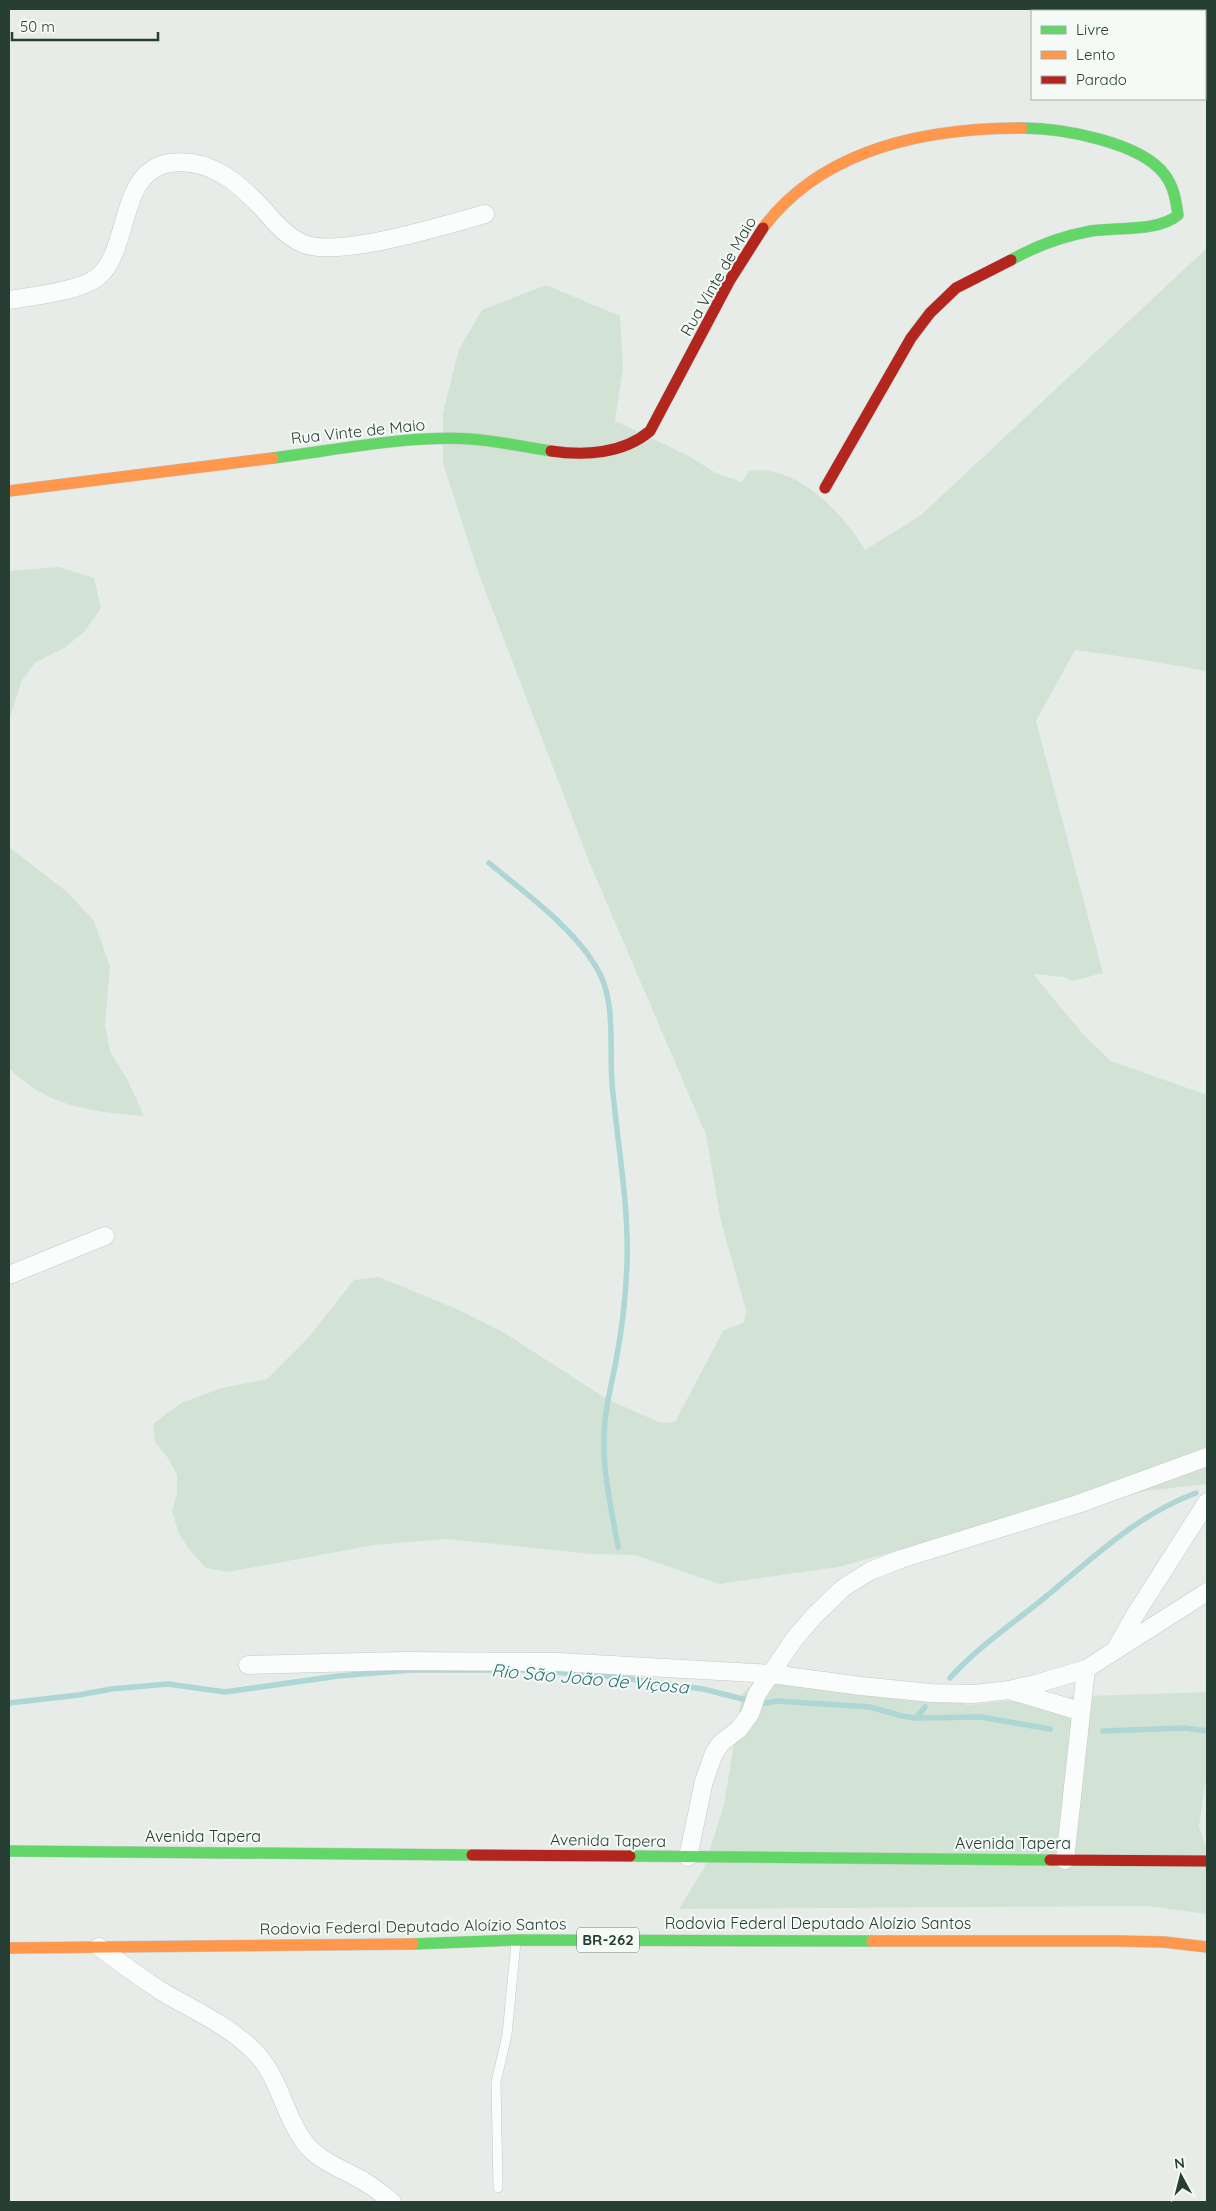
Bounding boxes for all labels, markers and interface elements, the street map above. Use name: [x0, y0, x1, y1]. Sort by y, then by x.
scale bar: [12, 10, 159, 42]
legend: [1031, 10, 1206, 100]
text: 50 m: [20, 17, 55, 36]
text: Livre: [1076, 20, 1109, 39]
text: Lento: [1076, 45, 1115, 64]
text: Parado: [1076, 70, 1127, 89]
street label: Rua Vinte de Maio: [676, 213, 760, 339]
street label: Rua Vinte de Maio: [290, 414, 426, 448]
water label: Rio São João de Viçosa: [490, 1658, 691, 1699]
street label: Avenida Tapera: [145, 1826, 261, 1846]
street label: Avenida Tapera: [550, 1829, 666, 1851]
street label: Avenida Tapera: [955, 1833, 1071, 1853]
street label: Rodovia Federal Deputado Aloízio Santos: [259, 1913, 567, 1939]
street label: Rodovia Federal Deputado Aloízio Santos: [665, 1913, 971, 1933]
road number: BR-262: [577, 1928, 639, 1952]
north arrow: [1156, 2151, 1206, 2201]
text: N: [1173, 2154, 1186, 2173]

